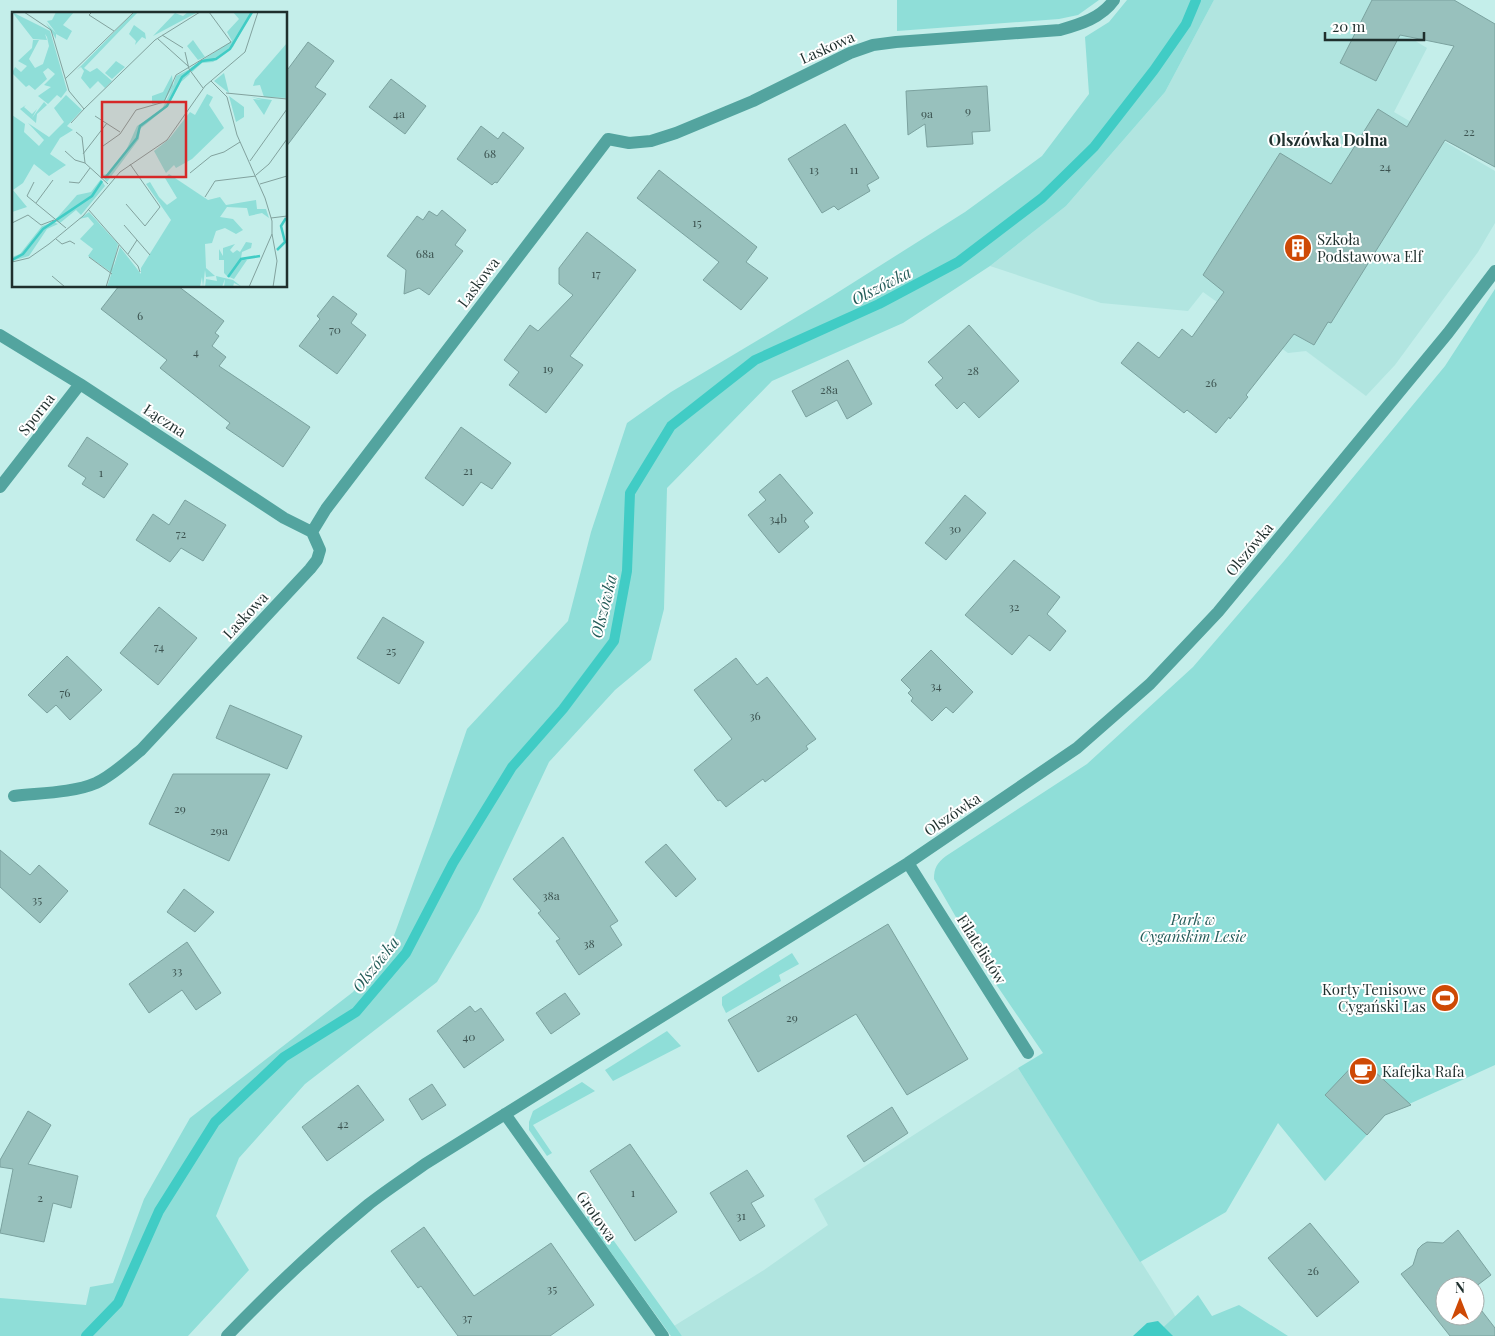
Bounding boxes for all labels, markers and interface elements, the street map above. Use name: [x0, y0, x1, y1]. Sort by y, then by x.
scale bar: [1325, 10, 1424, 42]
inset map: [12, 12, 288, 288]
text: 20 m: [1332, 16, 1366, 36]
street label: Laskowa: [796, 26, 858, 68]
house number: 9: [965, 102, 971, 118]
house number: 4a: [393, 105, 405, 121]
house number: 9a: [921, 105, 933, 121]
house number: 22: [1463, 123, 1475, 139]
district label: Olszówka Dolna: [1268, 129, 1388, 150]
house number: 68: [484, 145, 496, 161]
house number: 24: [1379, 158, 1391, 174]
house number: 13: [809, 161, 819, 177]
house number: 11: [850, 161, 859, 177]
house number: 15: [692, 214, 702, 230]
place label: Szkoła Podstawowa Elf: [1317, 229, 1423, 266]
building icon: Szkoła Podstawowa Elf: [1283, 233, 1313, 263]
house number: 68a: [416, 245, 434, 261]
street label: Laskowa: [453, 252, 504, 311]
water label: Olszówka: [847, 261, 915, 309]
house number: 17: [591, 265, 601, 281]
house number: 6: [137, 307, 143, 323]
house number: 70: [329, 321, 341, 337]
house number: 4: [193, 343, 199, 359]
house number: 19: [543, 360, 553, 376]
house number: 28: [967, 362, 979, 378]
house number: 26: [1205, 374, 1217, 390]
house number: 28a: [820, 381, 838, 397]
street label: Sporna: [13, 388, 59, 439]
street label: Łączna: [140, 399, 191, 442]
house number: 21: [463, 462, 474, 478]
house number: 1: [99, 464, 104, 480]
house number: 34b: [769, 510, 787, 526]
street label: Olszówka: [1221, 518, 1278, 580]
house number: 30: [949, 520, 961, 536]
house number: 72: [176, 525, 187, 541]
water label: Olszówka: [585, 572, 621, 640]
street label: Laskowa: [218, 587, 272, 643]
house number: 32: [1008, 598, 1020, 614]
house number: 74: [154, 638, 164, 654]
house number: 25: [386, 642, 396, 658]
house number: 34: [930, 677, 942, 693]
house number: 76: [59, 684, 71, 700]
house number: 36: [749, 707, 761, 723]
street label: Olszówka: [920, 788, 985, 840]
house number: 29: [174, 800, 186, 816]
house number: 29a: [210, 822, 228, 838]
house number: 38a: [542, 887, 560, 903]
house number: 35: [32, 891, 42, 907]
park label: Park w Cygańskim Lesie: [1140, 909, 1247, 946]
street label: Filatelistów: [953, 911, 1011, 988]
water label: Olszówka: [347, 932, 403, 996]
house number: 38: [583, 935, 595, 951]
house number: 33: [172, 962, 182, 978]
place label: Korty Tenisowe Cygański Las: [1322, 979, 1426, 1016]
sports icon: Korty Tenisowe Cygański Las: [1430, 983, 1460, 1013]
house number: 29: [786, 1009, 798, 1025]
house number: 40: [462, 1028, 476, 1044]
cafe icon: Kafejka Rafa: [1348, 1056, 1378, 1086]
place label: Kafejka Rafa: [1382, 1061, 1465, 1081]
house number: 42: [337, 1115, 349, 1131]
house number: 1: [631, 1184, 636, 1200]
street label: Grotowa: [572, 1187, 622, 1246]
house number: 2: [37, 1189, 43, 1205]
house number: 31: [736, 1207, 746, 1223]
house number: 26: [1307, 1262, 1319, 1278]
north arrow: [1435, 1276, 1485, 1326]
text: N: [1455, 1278, 1465, 1297]
house number: 35: [547, 1280, 557, 1296]
house number: 37: [462, 1309, 472, 1325]

